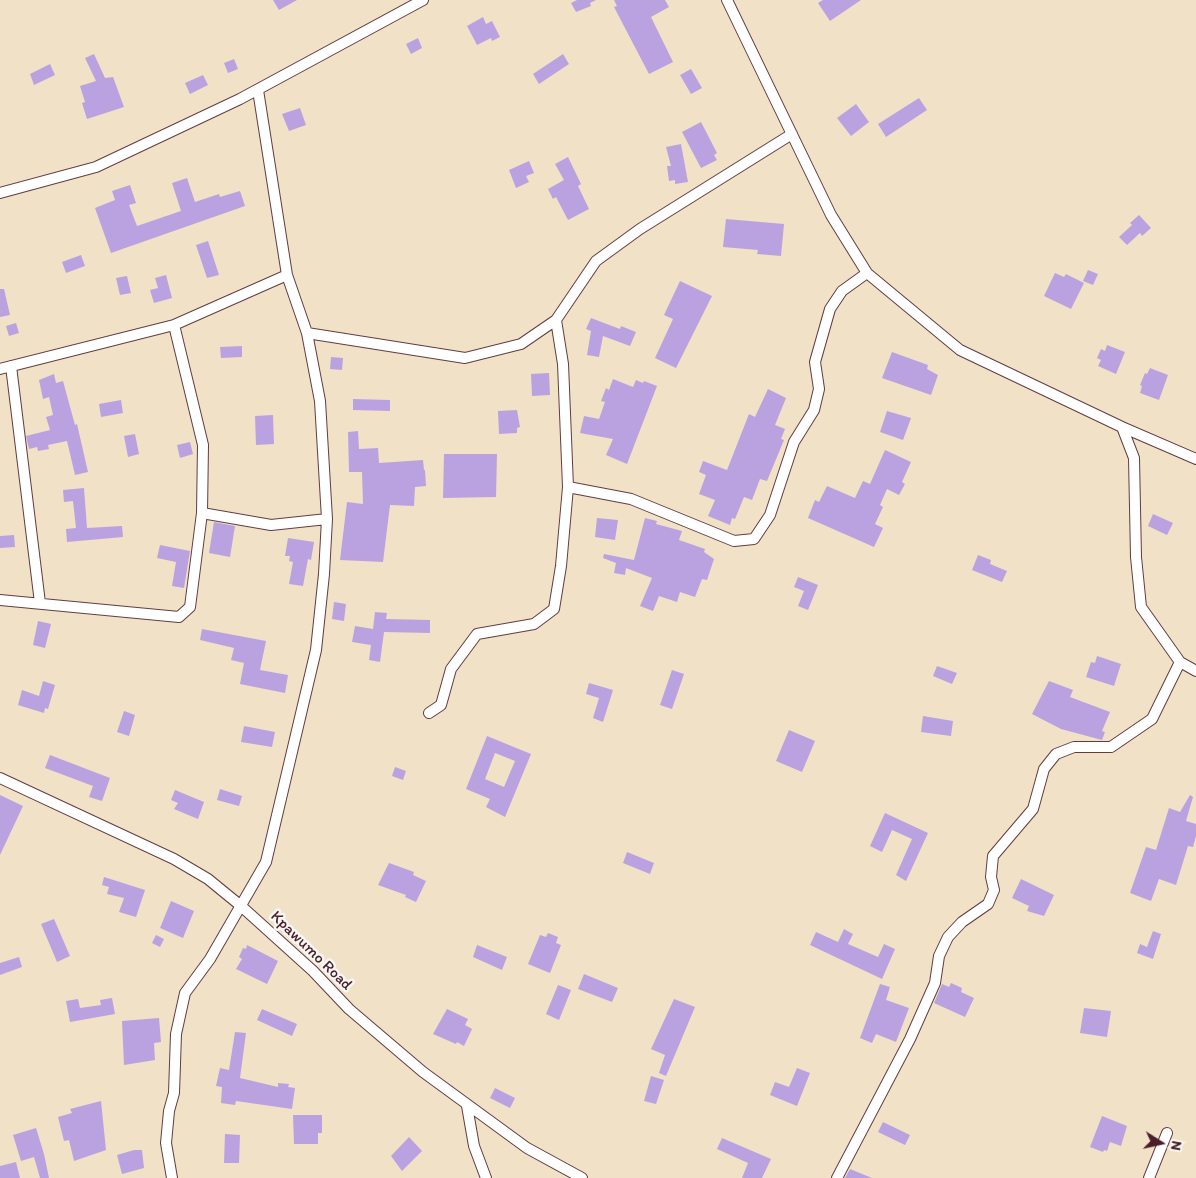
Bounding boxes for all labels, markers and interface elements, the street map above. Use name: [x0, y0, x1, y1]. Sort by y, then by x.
street label: Kpawumo Road: [266, 907, 356, 995]
north arrow: [1136, 1118, 1186, 1168]
text: N: [1167, 1140, 1185, 1152]

